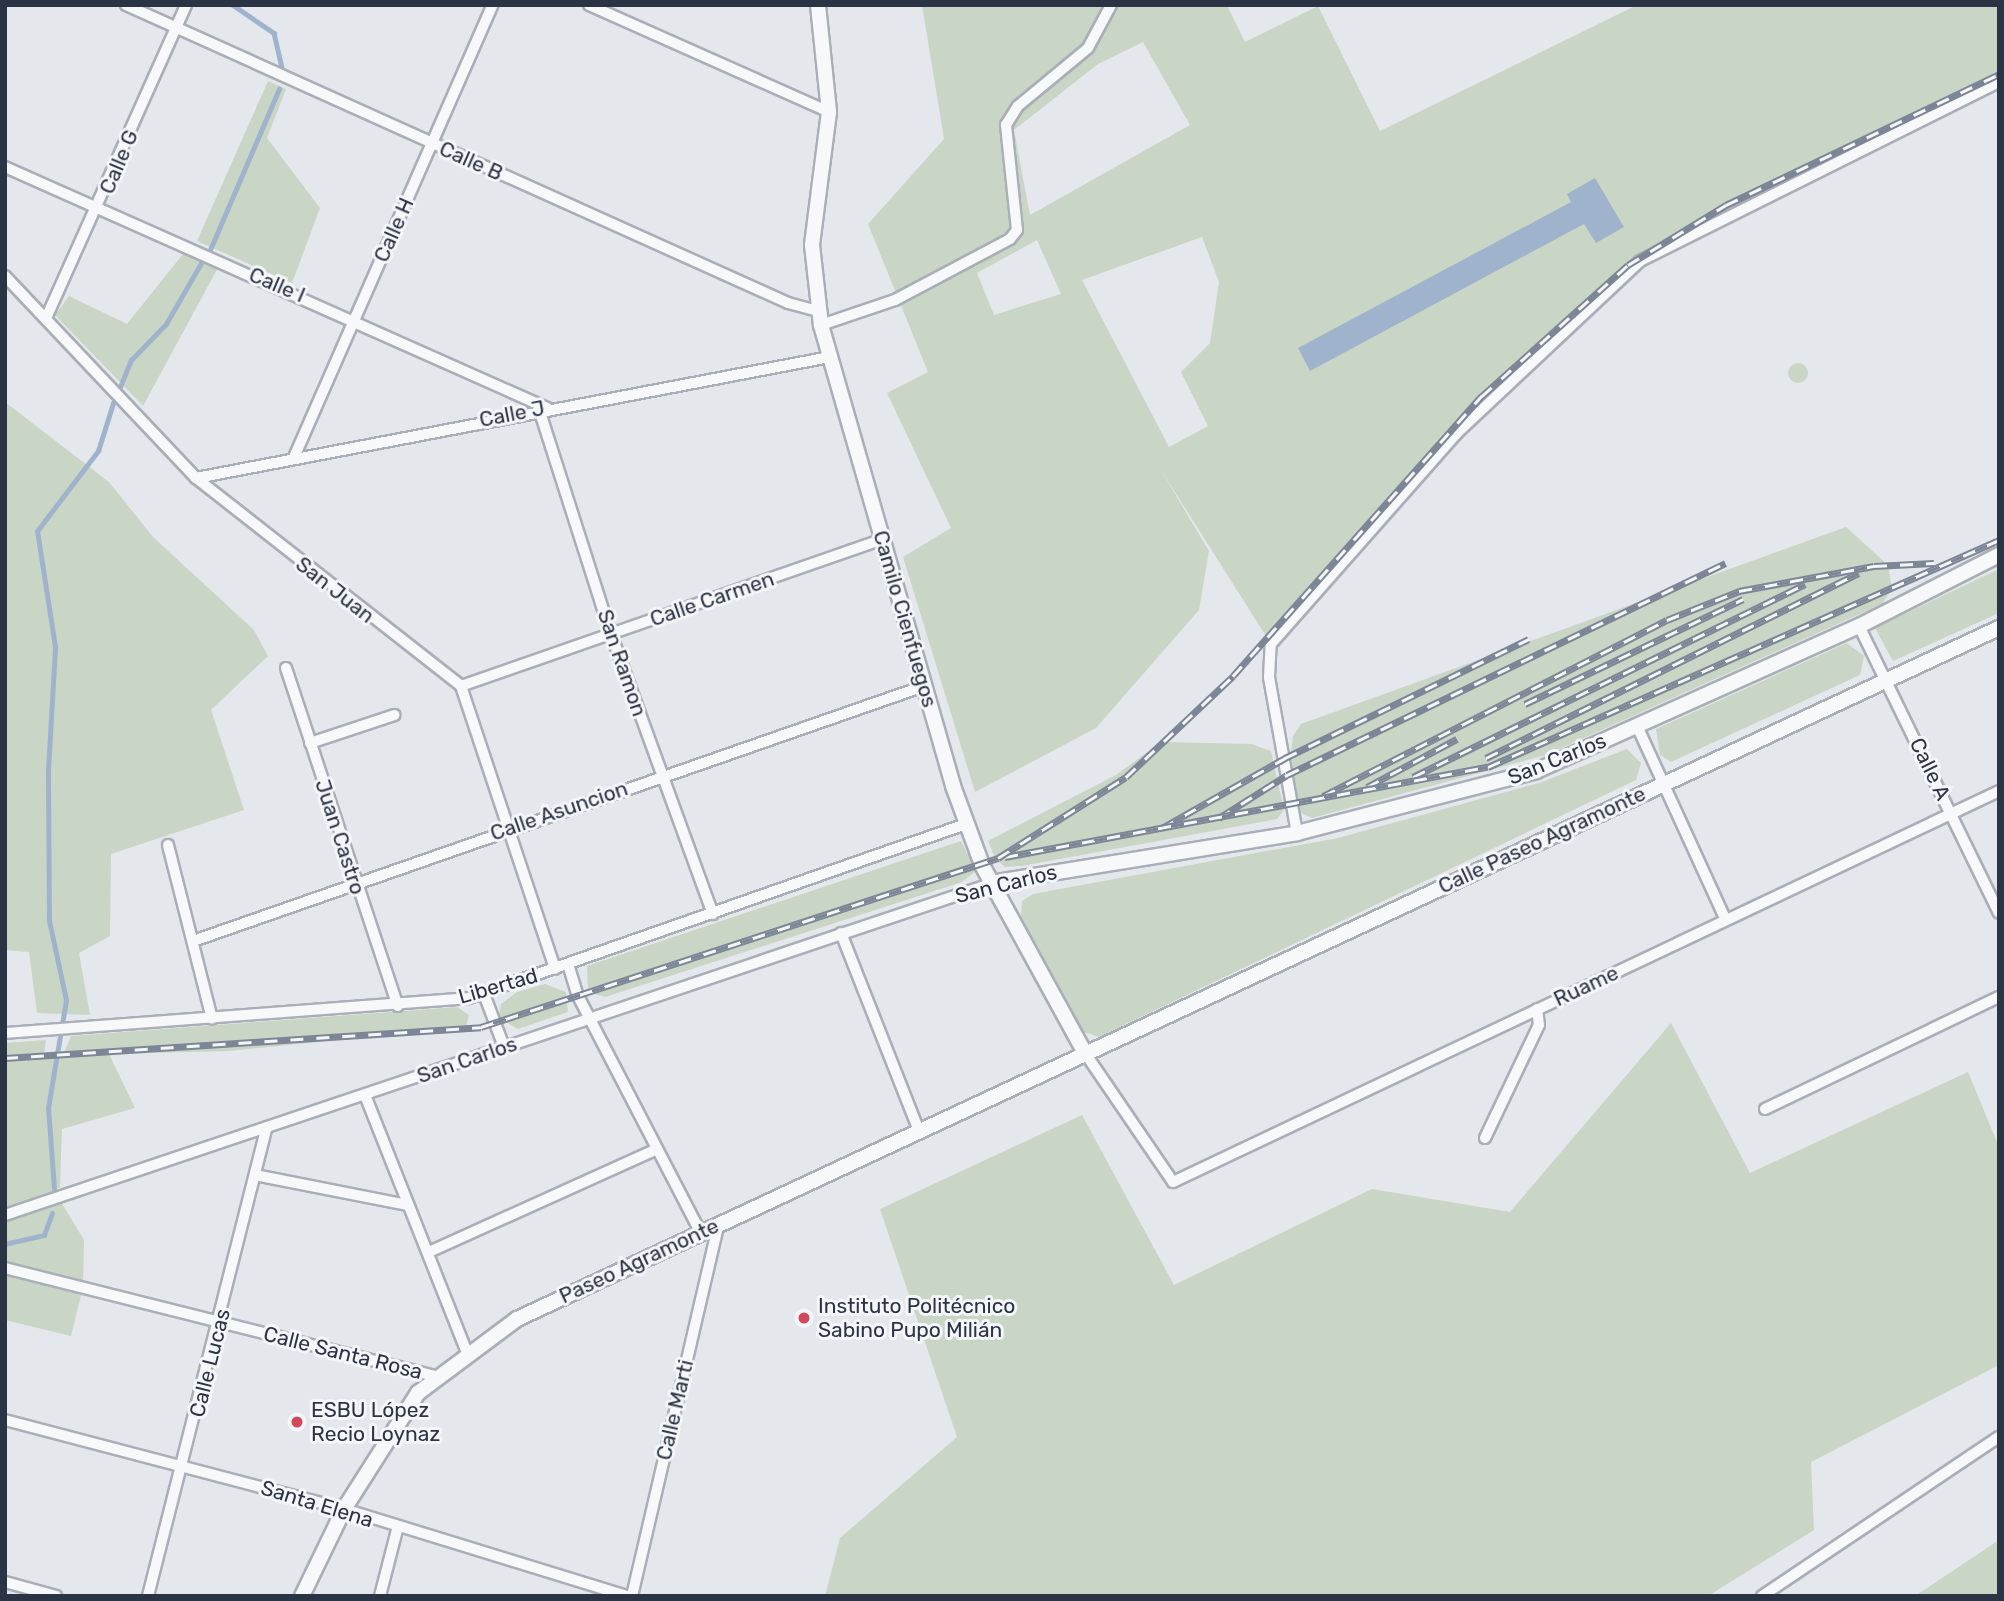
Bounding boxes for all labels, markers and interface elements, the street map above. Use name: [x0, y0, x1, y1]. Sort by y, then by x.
street label: Calle G: [94, 126, 144, 198]
street label: Calle B: [435, 136, 507, 186]
street label: Calle H: [369, 194, 419, 266]
street label: Calle I: [245, 262, 309, 308]
street label: Calle J: [477, 395, 547, 433]
street label: Camilo Cienfuegos: [868, 528, 942, 710]
street label: San Juan: [291, 552, 379, 628]
street label: Calle Carmen: [647, 566, 777, 632]
street label: San Ramon: [592, 606, 652, 720]
street label: San Carlos: [1504, 728, 1610, 790]
street label: Calle A: [1904, 733, 1956, 805]
street label: Juan Castro: [310, 776, 370, 898]
street label: Calle Asuncion: [487, 776, 631, 846]
street label: Calle Paseo Agramonte: [1434, 781, 1650, 899]
street label: San Carlos: [953, 859, 1059, 909]
street label: Ruame: [1550, 960, 1622, 1012]
street label: Libertad: [455, 963, 541, 1009]
street label: San Carlos: [414, 1031, 520, 1089]
street label: Paseo Agramonte: [555, 1213, 723, 1309]
place label: Instituto Politécnico Sabino Pupo Milián: [818, 1293, 1015, 1343]
street label: Calle Lucas: [184, 1306, 236, 1420]
marker: Instituto Politécnico Sabino Pupo Milián: [796, 1310, 812, 1326]
street label: Calle Santa Rosa: [261, 1321, 425, 1385]
street label: Calle Marti: [651, 1357, 699, 1463]
place label: ESBU López Recio Loynaz: [311, 1397, 440, 1447]
marker: ESBU López Recio Loynaz: [289, 1414, 305, 1430]
street label: Santa Elena: [258, 1475, 376, 1533]

